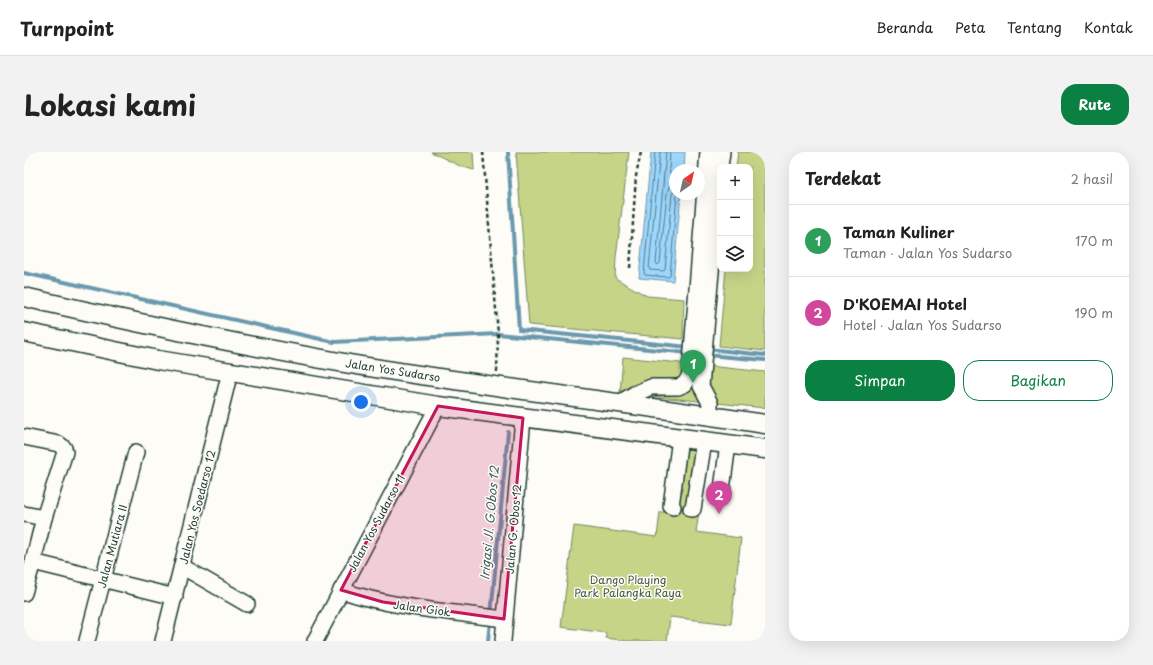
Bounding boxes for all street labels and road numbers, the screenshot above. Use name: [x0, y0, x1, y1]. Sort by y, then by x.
street label: Jalan Yos Sudarso: [344, 354, 442, 386]
street label: Jalan Yos Soedarso 12: [175, 448, 219, 566]
street label: Jalan Yos Sudarso 11: [343, 471, 409, 575]
street label: Jalan G. Obos 12: [501, 483, 525, 575]
street label: Jalan Mutiara II: [93, 502, 131, 590]
street label: Jalan Giok: [392, 596, 452, 620]

